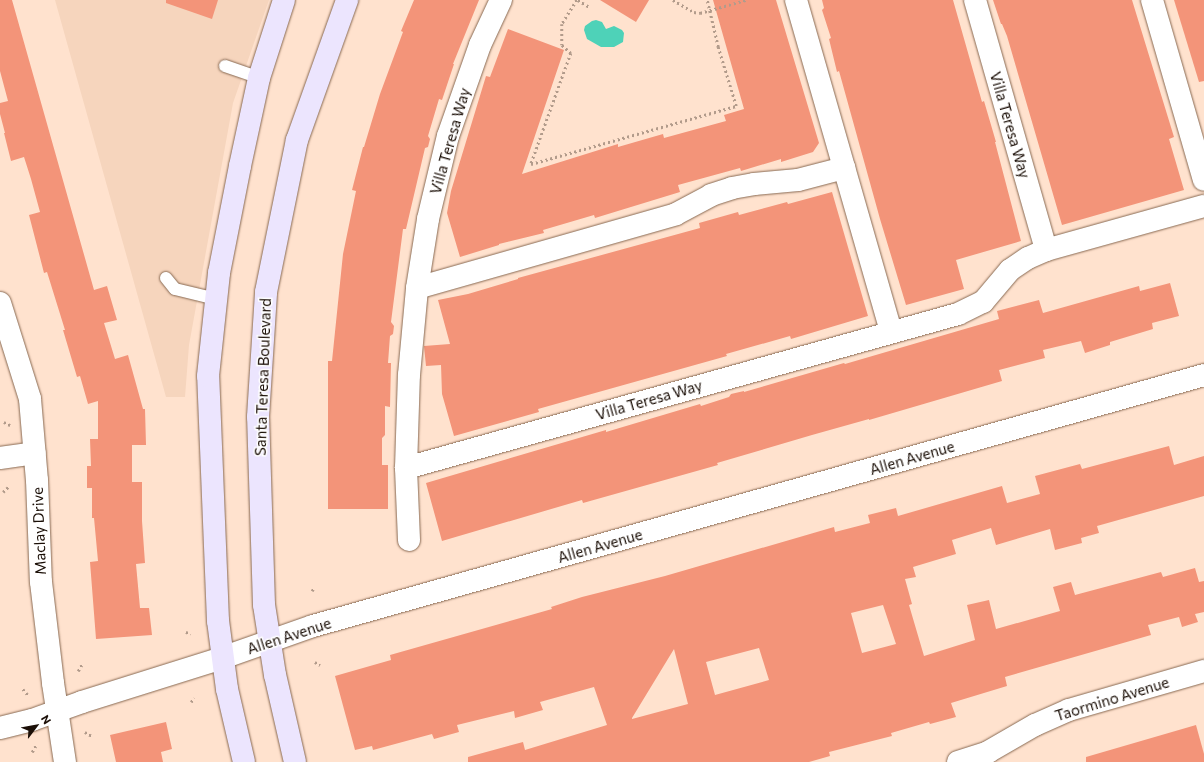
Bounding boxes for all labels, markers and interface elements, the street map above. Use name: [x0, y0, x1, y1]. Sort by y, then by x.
street label: Villa Teresa Way: [986, 70, 1034, 180]
street label: Villa Teresa Way: [426, 86, 474, 196]
street label: Santa Teresa Boulevard: [251, 298, 275, 456]
street label: Villa Teresa Way: [594, 376, 704, 424]
street label: Allen Avenue: [868, 437, 956, 479]
street label: Maclay Drive: [28, 487, 50, 575]
street label: Allen Avenue: [556, 525, 644, 567]
street label: Allen Avenue: [245, 614, 333, 658]
street label: Taormino Avenue: [1053, 673, 1171, 725]
north arrow: [16, 706, 56, 746]
text: N: [39, 712, 54, 726]

